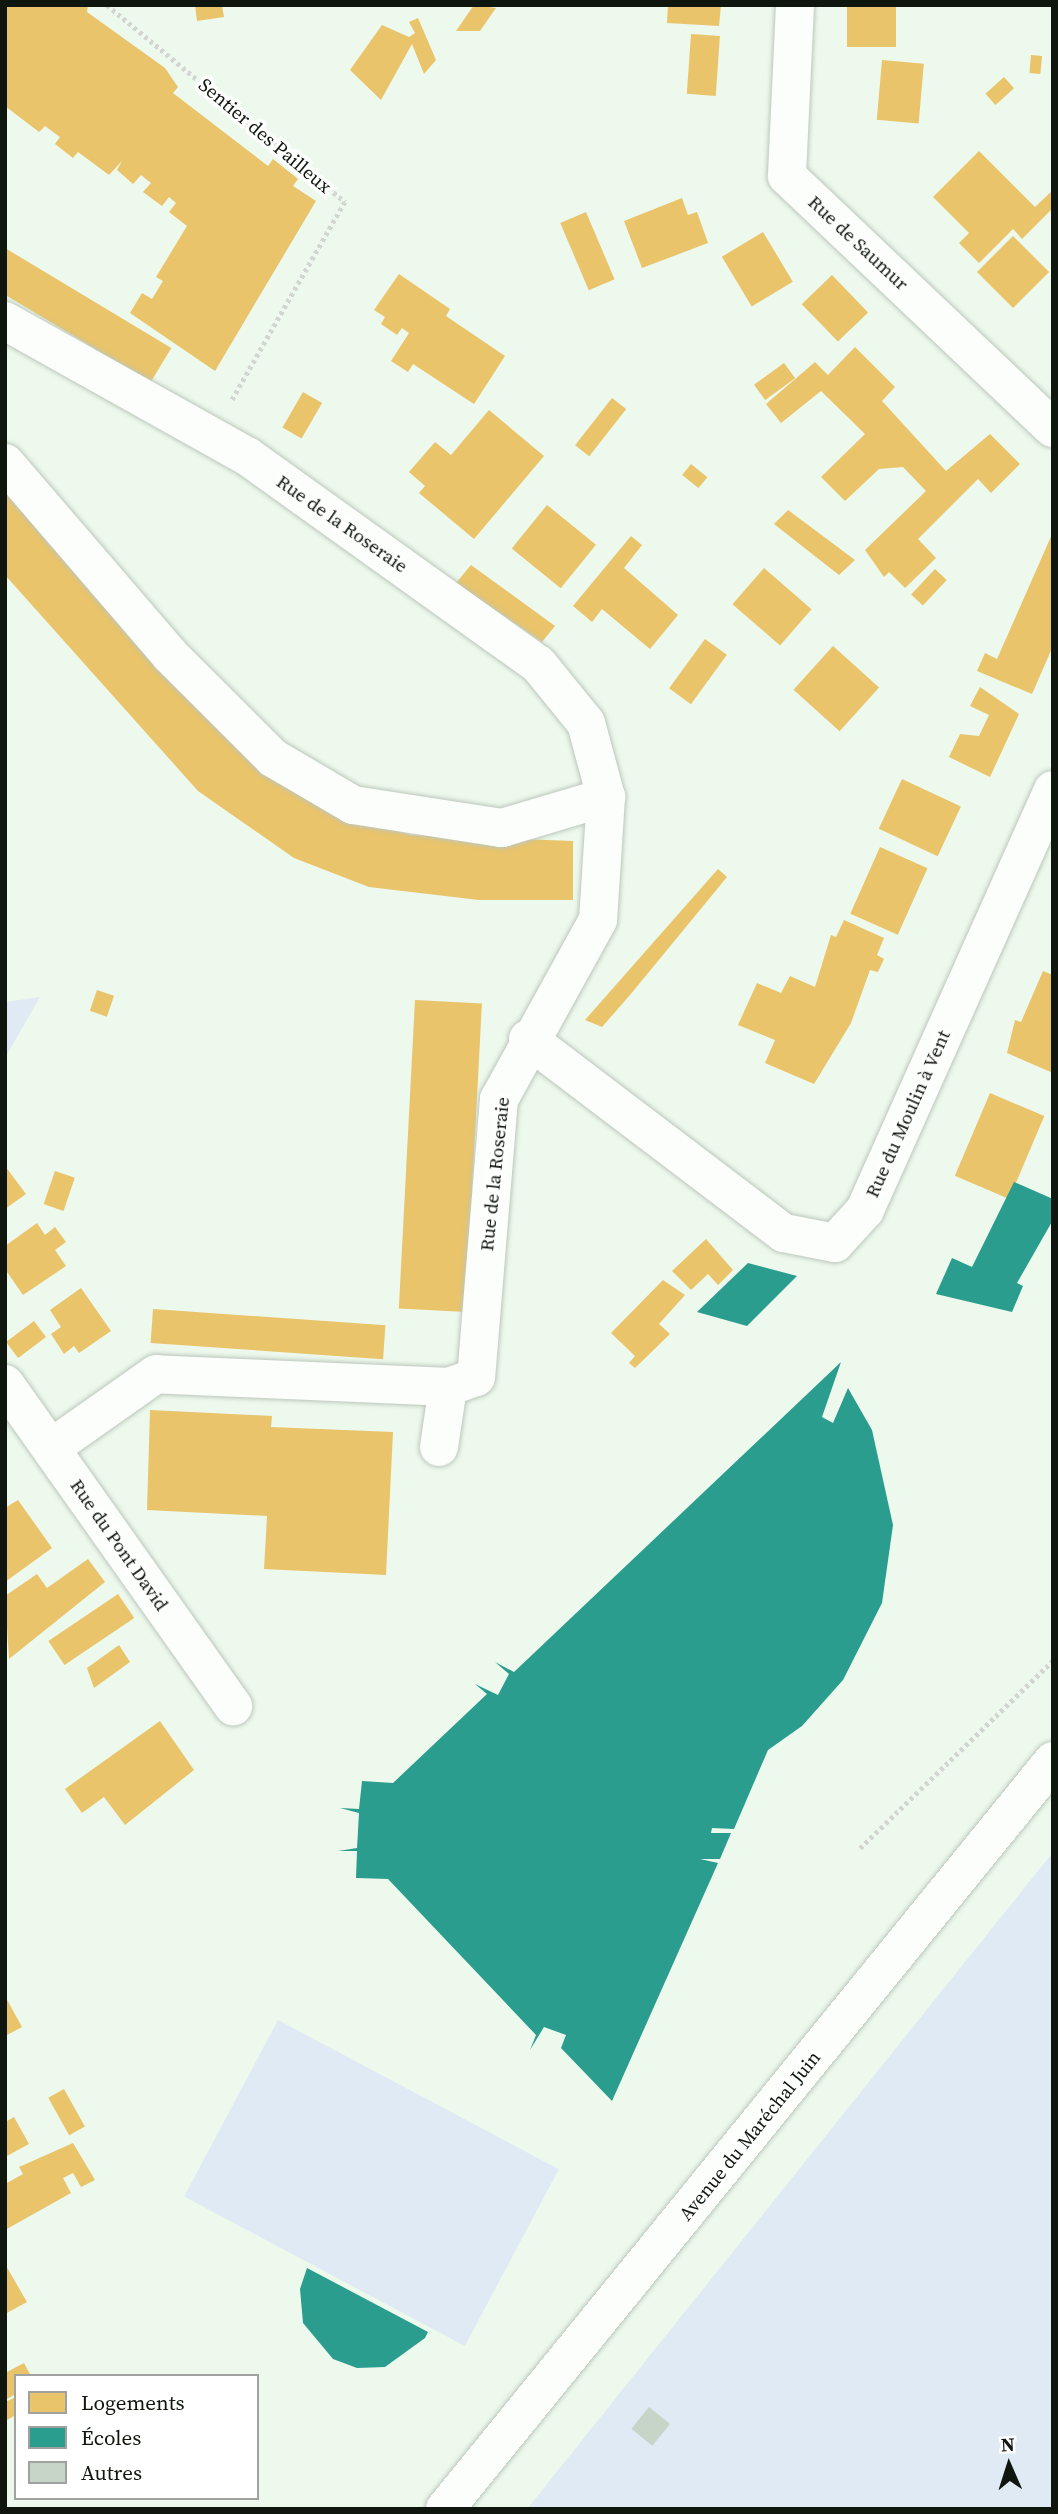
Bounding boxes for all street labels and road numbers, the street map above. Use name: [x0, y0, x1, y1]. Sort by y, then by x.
street label: Sentier des Pailleux: [194, 74, 336, 198]
street label: Rue de Saumur: [803, 191, 913, 295]
street label: Rue de la Roseraie: [272, 470, 412, 578]
street label: Rue du Moulin à Vent: [861, 1026, 955, 1202]
street label: Rue de la Roseraie: [476, 1096, 514, 1252]
street label: Rue du Pont David: [65, 1475, 173, 1615]
street label: Avenue du Maréchal Juin: [674, 2047, 826, 2225]

